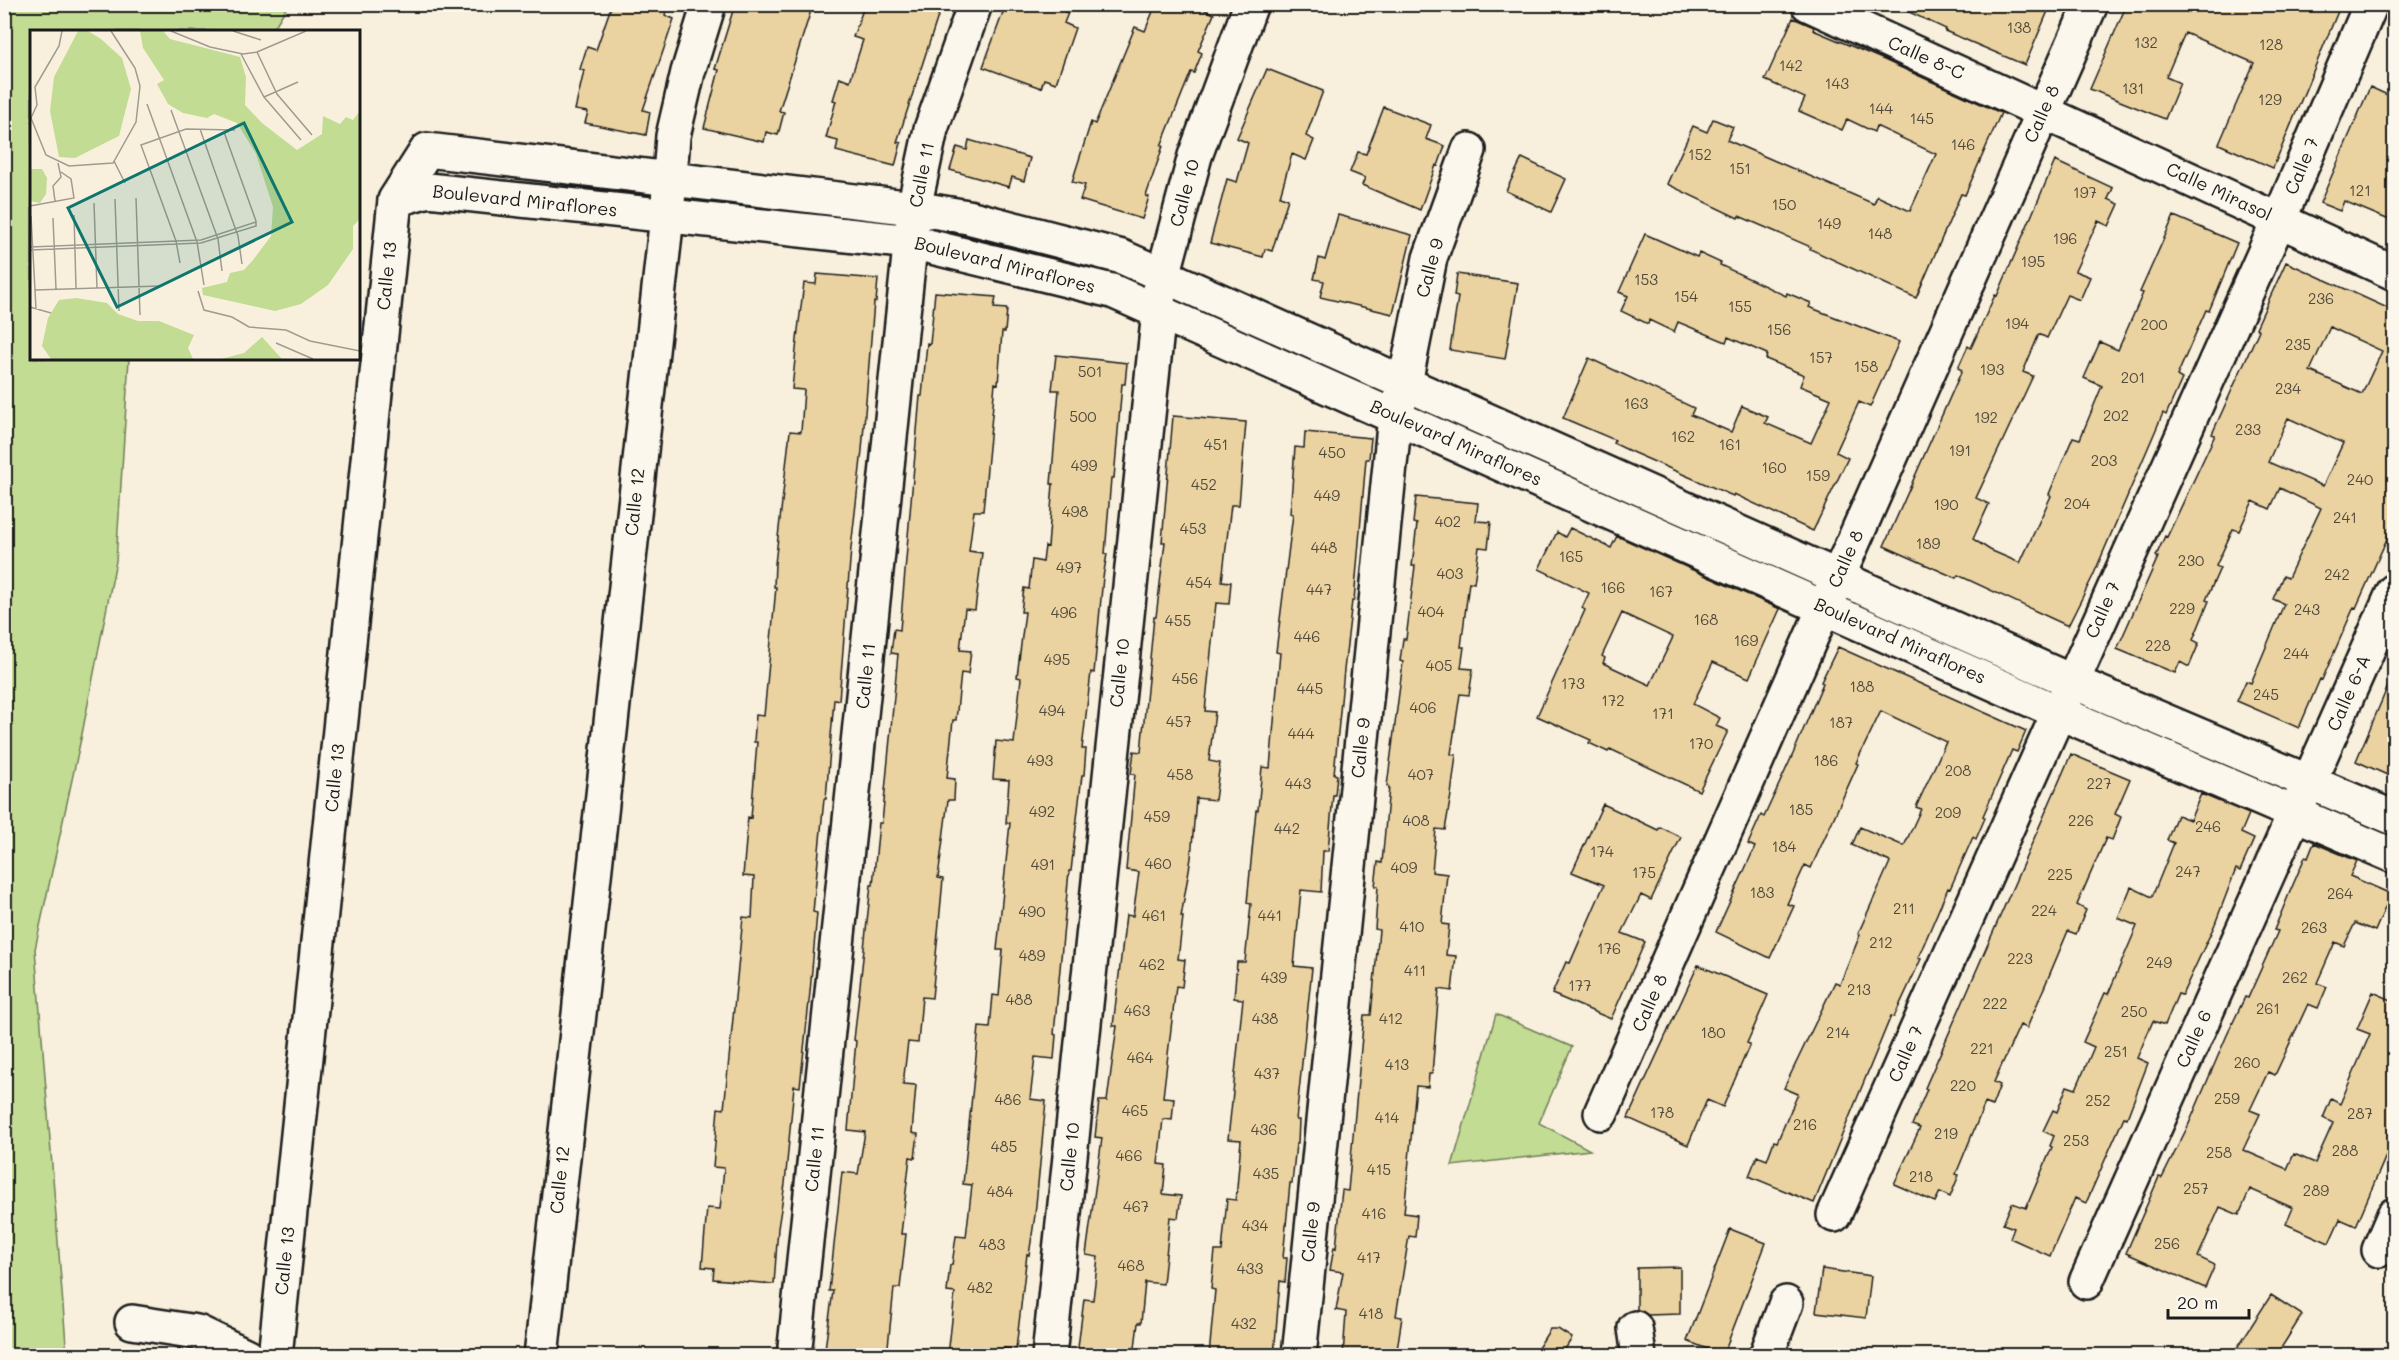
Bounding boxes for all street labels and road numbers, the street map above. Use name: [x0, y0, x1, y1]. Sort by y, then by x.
street label: Calle 8-C: [1884, 30, 1969, 85]
street label: Calle 8: [2018, 81, 2064, 146]
street label: Calle 7: [2278, 133, 2324, 198]
street label: Calle 11: [903, 140, 939, 210]
street label: Calle 10: [1163, 156, 1205, 229]
street label: Calle Mirasol: [2163, 156, 2276, 226]
street label: Boulevard Miraflores: [432, 178, 619, 222]
street label: Boulevard Miraflores: [912, 230, 1098, 298]
street label: Calle 9: [1410, 235, 1449, 300]
street label: Calle 13: [370, 241, 402, 311]
street label: Boulevard Miraflores: [1367, 393, 1546, 491]
street label: Calle 12: [619, 467, 649, 537]
street label: Calle 8: [1822, 526, 1868, 591]
street label: Calle 7: [2079, 577, 2125, 642]
street label: Boulevard Miraflores: [1811, 591, 1990, 689]
street label: Calle 10: [1103, 637, 1135, 709]
street label: Calle 11: [850, 642, 880, 710]
street label: Calle 6-A: [2321, 651, 2376, 734]
street label: Calle 9: [1345, 716, 1375, 779]
street label: Calle 13: [318, 743, 350, 813]
street label: Calle 8: [1626, 970, 1672, 1035]
street label: Calle 6: [2170, 1006, 2216, 1071]
street label: Calle 7: [1882, 1021, 1928, 1086]
street label: Calle 10: [1053, 1121, 1085, 1193]
street label: Calle 11: [799, 1125, 829, 1193]
street label: Calle 12: [544, 1145, 574, 1215]
street label: Calle 9: [1295, 1200, 1325, 1263]
street label: Calle 13: [268, 1226, 300, 1296]

